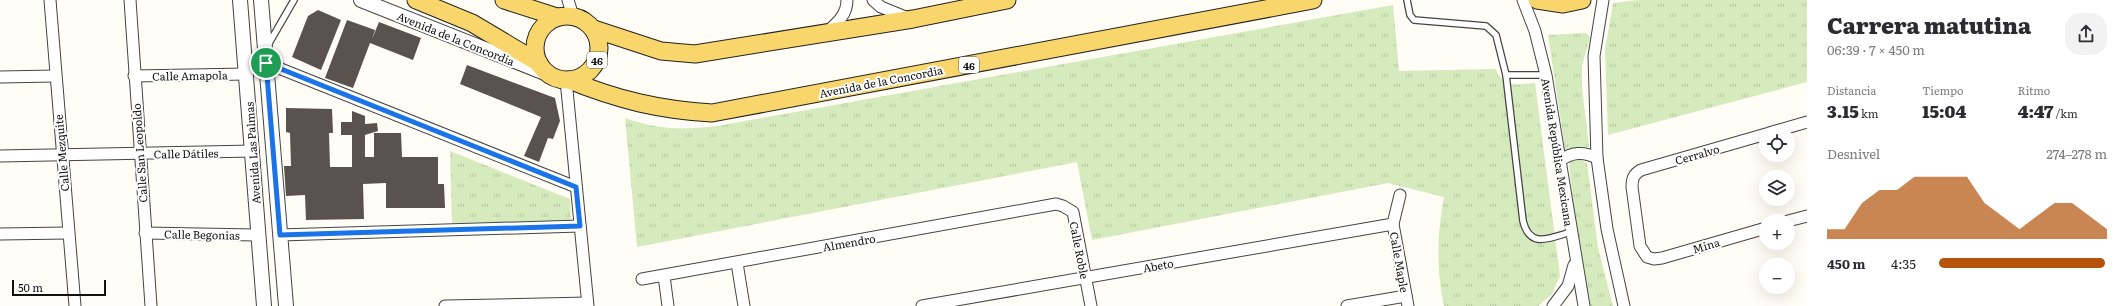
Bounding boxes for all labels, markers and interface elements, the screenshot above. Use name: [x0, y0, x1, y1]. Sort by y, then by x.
street label: Avenida de la Concordia: [395, 7, 517, 69]
text: Carrera matutina: [1827, 8, 2031, 41]
button: share: [2065, 13, 2107, 55]
text: 06:39 · 7 × 450 m: [1827, 40, 1925, 59]
pin: [249, 46, 283, 80]
icon: arrive: [255, 52, 277, 74]
road number: 46: [587, 52, 607, 68]
road number: 46: [959, 57, 979, 73]
street label: Avenida de la Concordia: [818, 61, 944, 101]
street label: Calle Amapola: [152, 66, 228, 84]
street label: Avenida República Mexicana: [1538, 77, 1578, 227]
text: Distancia: [1827, 82, 1876, 98]
text: Tiempo: [1922, 82, 1963, 98]
text: Ritmo: [2018, 82, 2050, 98]
text: 3.15: [1827, 98, 1859, 123]
text: 15:04: [1922, 98, 1966, 123]
text: 4:47: [2018, 98, 2053, 123]
street label: Avenida Las Palmas: [240, 101, 264, 205]
street label: Calle San Leopoldo: [128, 103, 150, 203]
text: km: [1859, 105, 1878, 121]
text: /km: [2053, 105, 2078, 121]
street label: Calle Mezquite: [50, 113, 72, 192]
map controls: [1759, 126, 1795, 294]
button: locate: [1759, 126, 1795, 162]
street label: Cerralvo: [1673, 140, 1721, 168]
street label: Calle Dátiles: [153, 144, 219, 162]
text: Desnivel: [1827, 144, 1880, 163]
text: 274–278 m: [2046, 144, 2107, 163]
button: layers: [1759, 170, 1795, 206]
button: +: [1759, 214, 1795, 250]
street label: Calle Roble: [1067, 220, 1093, 280]
street label: Calle Begonias: [164, 225, 240, 243]
street label: Almendro: [821, 229, 877, 255]
street label: Calle Maple: [1387, 230, 1413, 294]
street label: Mina: [1690, 233, 1722, 257]
street label: Abeto: [1141, 254, 1175, 276]
text: 450 m: [1827, 254, 1865, 273]
text: 4:35: [1891, 254, 1916, 273]
button: −: [1759, 258, 1795, 294]
scale bar: [12, 278, 106, 297]
text: 50 m: [18, 279, 43, 295]

